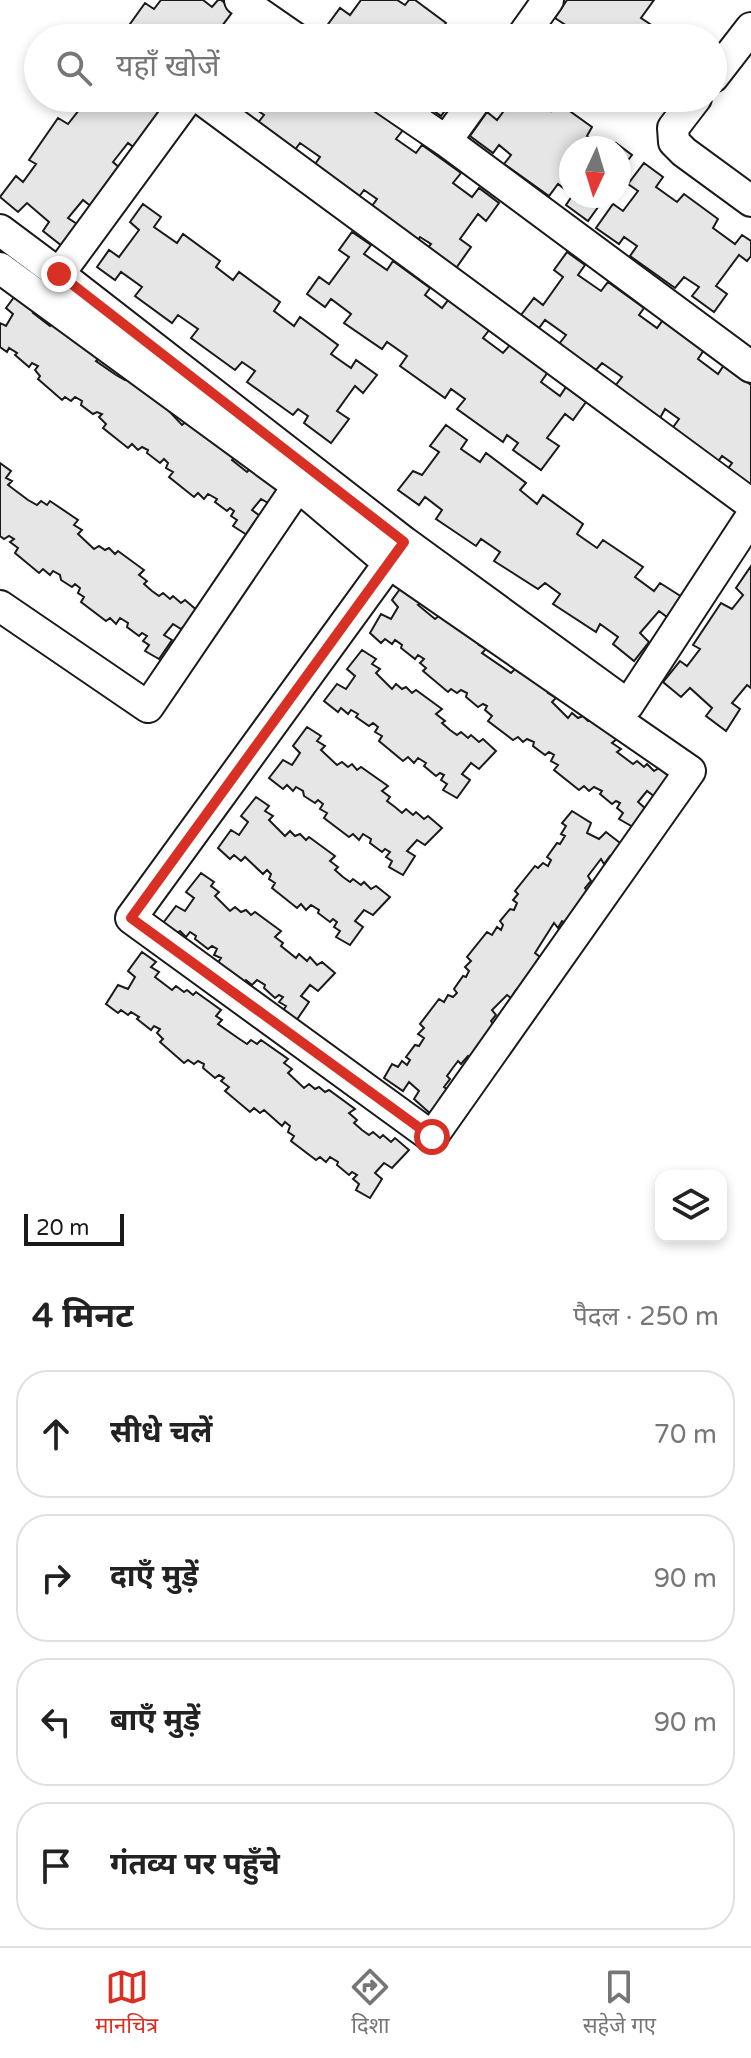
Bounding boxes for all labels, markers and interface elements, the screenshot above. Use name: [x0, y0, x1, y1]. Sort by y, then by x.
search box: [24, 24, 727, 112]
icon: search: [52, 46, 96, 90]
text: यहाँ खोजें: [116, 48, 219, 85]
north arrow: [559, 136, 631, 208]
route end: [41, 256, 77, 292]
route start: [414, 1119, 450, 1155]
map controls: [655, 1170, 727, 1242]
button: layers: [655, 1170, 727, 1242]
scale bar: [24, 1210, 124, 1246]
text: 20 m: [36, 1215, 90, 1241]
text: 4 मिनट: [32, 1296, 134, 1337]
text: पैदल · 250 m: [573, 1301, 719, 1332]
icon: ahead: [34, 1412, 78, 1456]
text: सीधे चलें: [110, 1414, 212, 1451]
text: 70 m: [654, 1419, 717, 1450]
icon: right: [34, 1556, 78, 1600]
text: दाएँ मुड़ें: [110, 1558, 198, 1595]
text: 90 m: [654, 1563, 717, 1594]
icon: left: [34, 1700, 78, 1744]
text: बाएँ मुड़ें: [110, 1702, 200, 1739]
text: 90 m: [654, 1707, 717, 1738]
icon: arrive: [34, 1844, 78, 1888]
text: गंतव्य पर पहुँचे: [110, 1846, 280, 1883]
tab: मानचित्र: [95, 1965, 158, 2042]
tab: दिशा: [348, 1965, 392, 2042]
tab: सहेजे गए: [583, 1965, 656, 2042]

